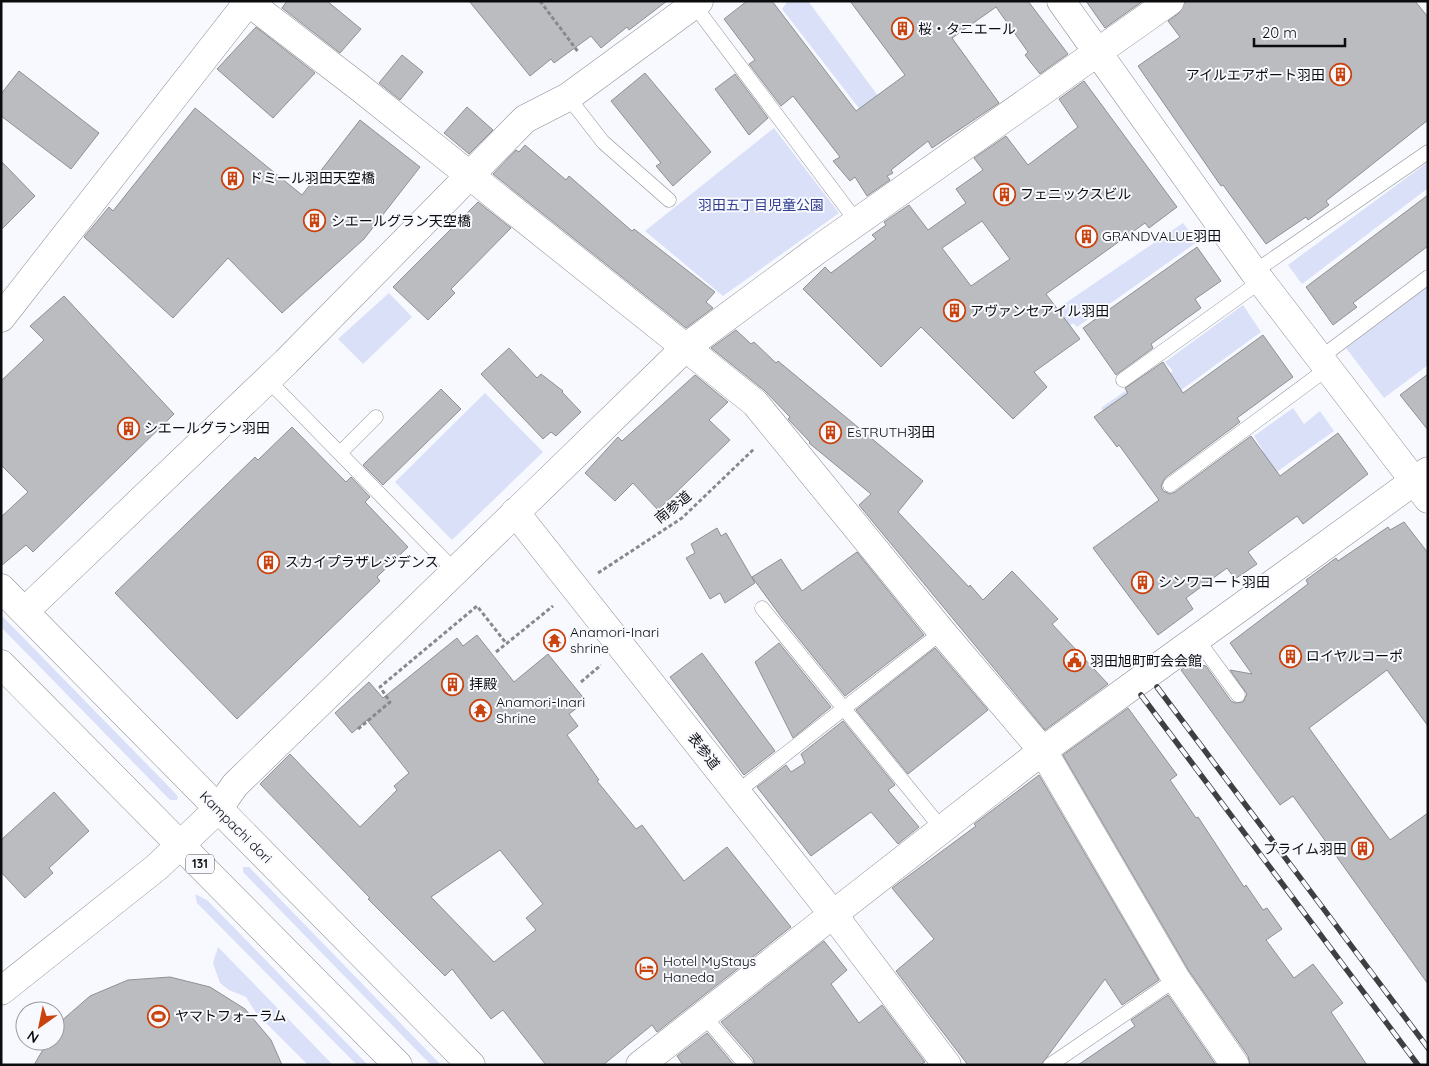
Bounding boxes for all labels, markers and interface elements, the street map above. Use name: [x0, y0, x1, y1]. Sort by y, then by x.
scale bar: [1254, 15, 1345, 47]
building icon: 桜・タニエール: [890, 17, 914, 41]
place label: 桜・タニエール: [918, 20, 1016, 38]
text: 20 m: [1262, 23, 1297, 42]
building icon: アイルエアポート羽田: [1329, 63, 1353, 87]
place label: アイルエアポート羽田: [1186, 66, 1325, 84]
building icon: ドミール羽田天空橋: [221, 166, 245, 190]
place label: ドミール羽田天空橋: [249, 169, 375, 187]
building icon: フェニックスビル: [992, 182, 1016, 206]
place label: フェニックスビル: [1020, 185, 1132, 203]
park label: 羽田五丁目児童公園: [698, 196, 824, 214]
building icon: シエールグラン天空橋: [303, 209, 327, 233]
place label: シエールグラン天空橋: [331, 212, 471, 230]
building icon: GRANDVALUE羽田: [1074, 224, 1098, 248]
place label: GRANDVALUE羽田: [1102, 227, 1221, 245]
building icon: アヴァンセアイル羽田: [942, 299, 966, 323]
place label: アヴァンセアイル羽田: [970, 302, 1109, 320]
building icon: シエールグラン羽田: [116, 416, 140, 440]
place label: シエールグラン羽田: [144, 419, 270, 437]
building icon: EsTRUTH羽田: [819, 420, 843, 444]
place label: EsTRUTH羽田: [847, 423, 935, 441]
street label: 南参道: [651, 487, 695, 527]
building icon: スカイプラザレジデンス: [257, 550, 281, 574]
place label: スカイプラザレジデンス: [285, 553, 439, 571]
building icon: シンワコート羽田: [1130, 570, 1154, 594]
place label: シンワコート羽田: [1158, 573, 1270, 591]
place label: Anamori-Inari shrine: [570, 623, 659, 657]
temple icon: Anamori-Inari shrine: [542, 628, 566, 652]
building icon: ロイヤルコーポ: [1278, 644, 1302, 668]
place label: ロイヤルコーポ: [1306, 647, 1403, 665]
public building icon: 羽田旭町町会会館: [1062, 649, 1086, 673]
place label: 羽田旭町町会会館: [1090, 652, 1202, 670]
building icon: 拝殿: [441, 672, 465, 696]
place label: 拝殿: [469, 675, 497, 693]
place label: Anamori-Inari Shrine: [496, 693, 585, 727]
temple icon: Anamori-Inari Shrine: [468, 698, 492, 722]
street label: 表参道: [684, 729, 724, 773]
street label: Kampachi dori: [196, 787, 276, 867]
building icon: プライム羽田: [1351, 837, 1375, 861]
place label: プライム羽田: [1263, 840, 1347, 858]
road number: 131: [186, 854, 214, 874]
place label: Hotel MyStays Haneda: [663, 952, 756, 986]
hotel icon: Hotel MyStays Haneda: [635, 957, 659, 981]
north arrow: [15, 1001, 65, 1051]
sports icon: ヤマトフォーラム: [147, 1004, 171, 1028]
place label: ヤマトフォーラム: [175, 1007, 287, 1025]
text: N: [24, 1027, 42, 1047]

